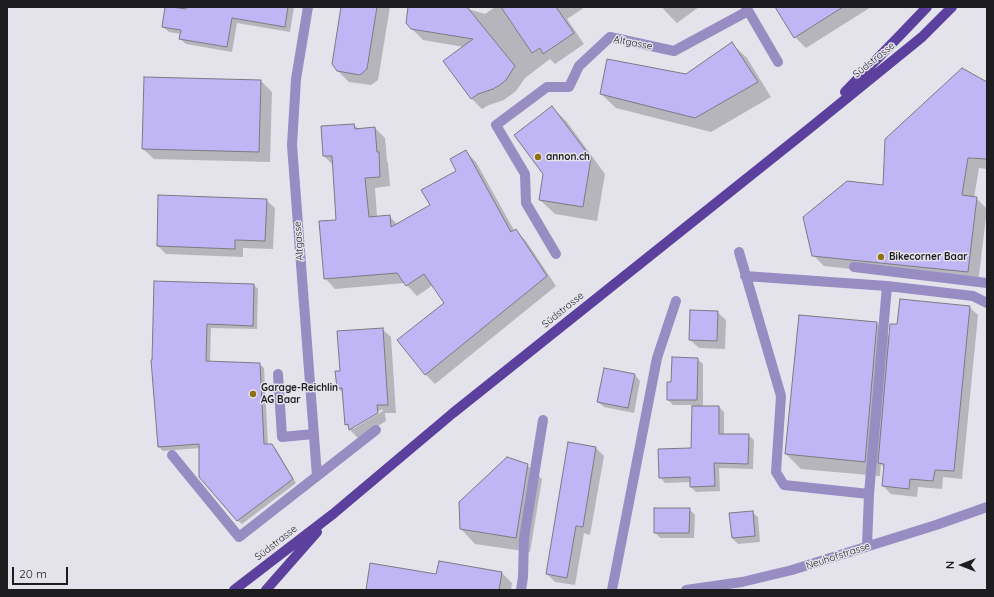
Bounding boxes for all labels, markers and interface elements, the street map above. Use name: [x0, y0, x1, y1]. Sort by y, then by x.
street label: Altgasse: [613, 33, 653, 53]
street label: Südstrasse: [851, 40, 897, 80]
place label: annon.ch: [546, 151, 590, 163]
marker: annon.ch: [533, 152, 543, 162]
street label: Altgasse: [292, 221, 306, 261]
place label: Bikecorner Baar: [889, 251, 968, 263]
marker: Bikecorner Baar: [876, 252, 886, 262]
street label: Südstrasse: [540, 290, 586, 330]
place label: Garage-Reichlin AG Baar: [261, 382, 338, 406]
marker: Garage-Reichlin AG Baar: [248, 389, 258, 399]
street label: Südstrasse: [252, 523, 300, 563]
street label: Neuhofstrasse: [804, 540, 872, 572]
north arrow: [942, 545, 982, 585]
scale bar: [14, 559, 70, 585]
text: N: [943, 561, 957, 569]
text: 20 m: [19, 566, 47, 581]

